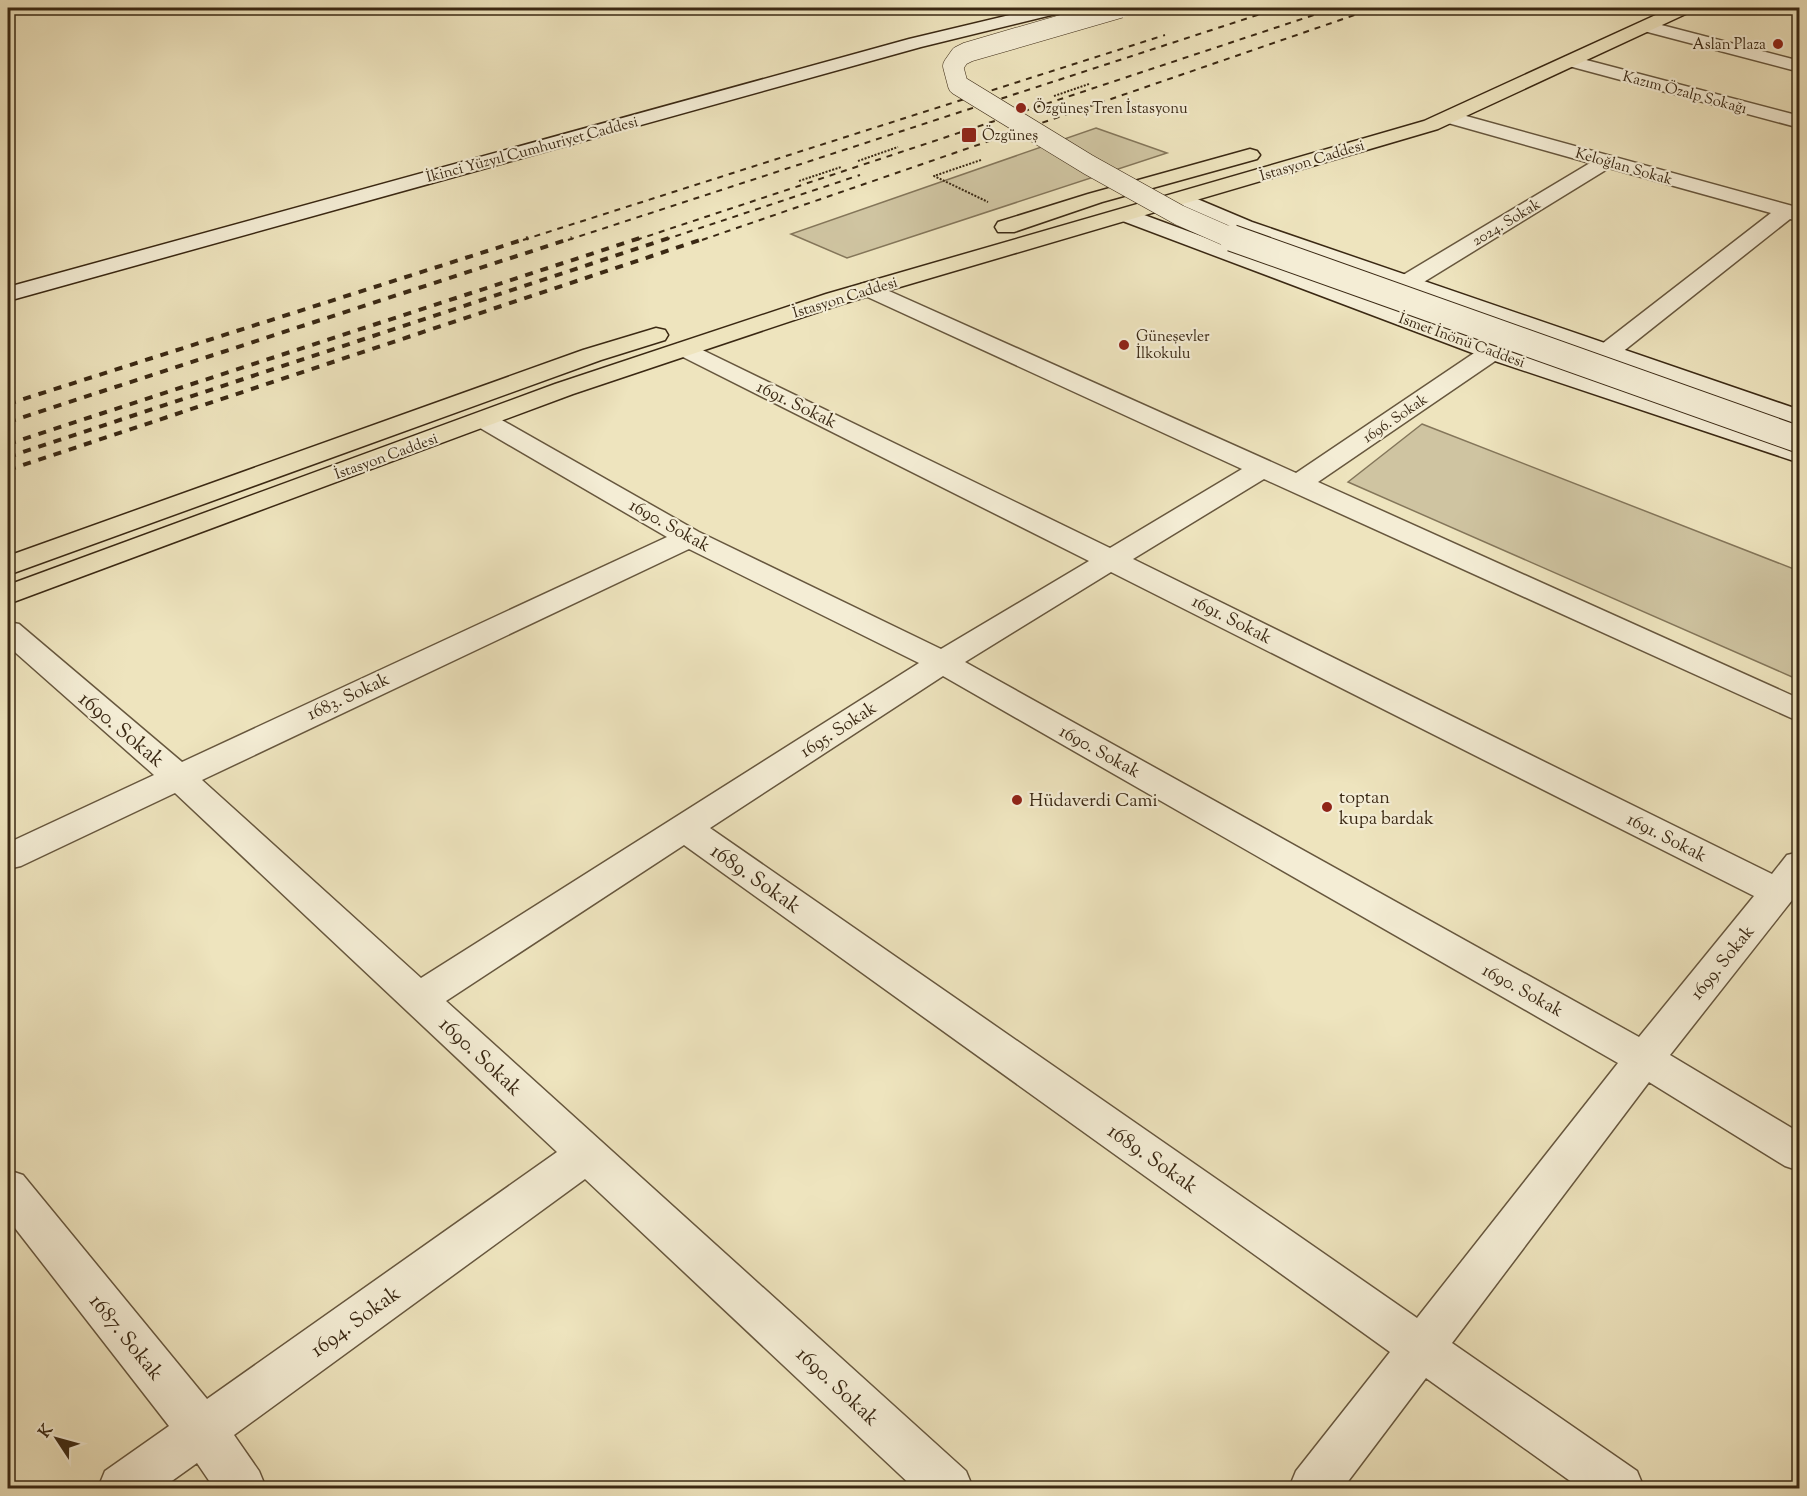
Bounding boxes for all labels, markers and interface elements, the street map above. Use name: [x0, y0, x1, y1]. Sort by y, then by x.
place label: Aslan Plaza: [1693, 35, 1766, 56]
marker: Aslan Plaza: [1771, 37, 1785, 51]
street label: Kazım Özalp Sokağı: [1620, 66, 1749, 120]
place label: Özgüneş Tren İstasyonu: [1033, 98, 1188, 120]
marker: Özgüneş Tren İstasyonu: [1014, 101, 1028, 115]
street label: İkinci Yüzyıl Cumhuriyet Caddesi: [424, 111, 641, 189]
place label: Özgüneş: [982, 125, 1038, 147]
marker: Özgüneş: [960, 126, 978, 144]
street label: İstasyon Caddesi: [1257, 135, 1367, 187]
street label: Keloğlan Sokak: [1573, 144, 1675, 191]
street label: 2024. Sokak: [1468, 195, 1545, 252]
street label: İstasyon Caddesi: [790, 272, 900, 324]
street label: İsmet İnönü Caddesi: [1395, 308, 1528, 374]
place label: Güneşevler İlkokulu: [1136, 327, 1210, 365]
marker: Güneşevler İlkokulu: [1117, 338, 1131, 352]
street label: 1691. Sokak: [751, 375, 841, 437]
street label: 1696. Sokak: [1359, 390, 1433, 449]
street label: İstasyon Caddesi: [332, 428, 441, 486]
street label: 1690. Sokak: [624, 494, 715, 560]
street label: 1691. Sokak: [1187, 590, 1276, 652]
street label: 1683. Sokak: [303, 667, 394, 728]
street label: 1690. Sokak: [71, 685, 171, 776]
street label: 1695. Sokak: [796, 696, 883, 765]
street label: 1690. Sokak: [1054, 720, 1145, 786]
place label: toptan kupa bardak: [1339, 786, 1434, 833]
place label: Hüdaverdi Cami: [1029, 789, 1158, 815]
marker: Hüdaverdi Cami: [1010, 793, 1024, 807]
marker: toptan kupa bardak: [1320, 800, 1334, 814]
street label: 1691. Sokak: [1622, 808, 1711, 870]
street label: 1689. Sokak: [703, 837, 807, 922]
street label: 1699. Sokak: [1685, 920, 1762, 1006]
street label: 1690. Sokak: [1477, 959, 1568, 1025]
street label: 1690. Sokak: [431, 1011, 529, 1104]
street label: 1689. Sokak: [1100, 1117, 1204, 1202]
street label: 1694. Sokak: [305, 1279, 408, 1365]
street label: 1687. Sokak: [81, 1288, 170, 1388]
street label: 1690. Sokak: [788, 1341, 886, 1434]
north arrow: [27, 1409, 87, 1469]
text: K: [34, 1420, 60, 1443]

